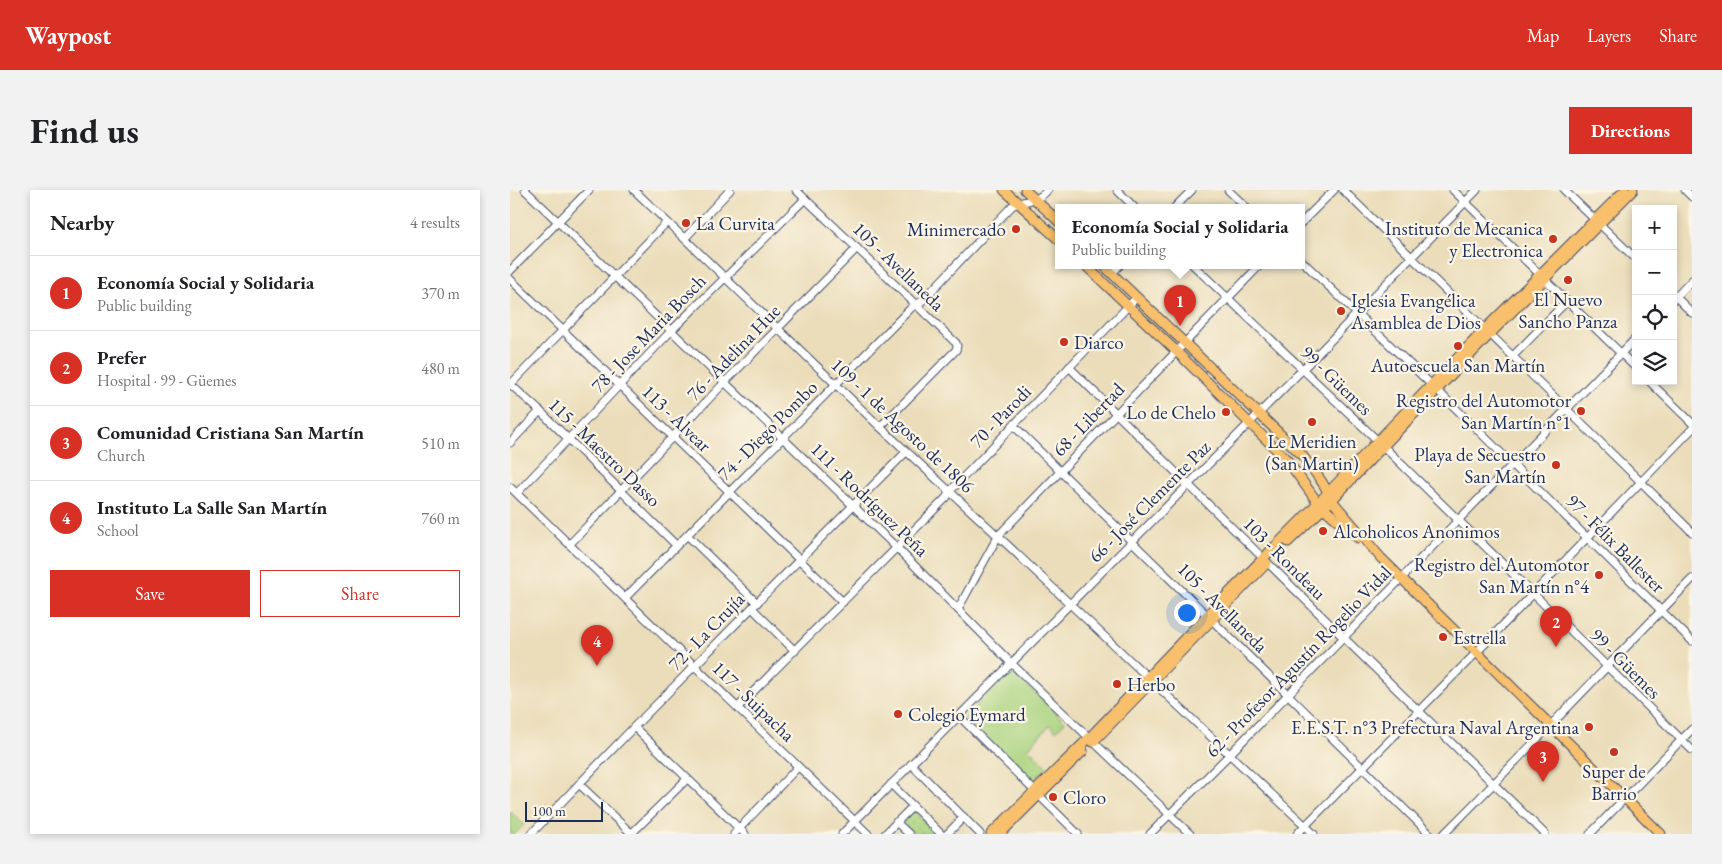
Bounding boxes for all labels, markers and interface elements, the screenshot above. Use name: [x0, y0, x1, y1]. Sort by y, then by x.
text: Waypost: [25, 20, 111, 51]
text: Map: [1527, 24, 1559, 47]
text: Layers: [1587, 24, 1631, 47]
text: Share: [1659, 24, 1697, 47]
button: Directions: [1569, 107, 1692, 154]
text: Find us: [30, 108, 139, 153]
popup: [1055, 204, 1305, 269]
map controls: [1632, 205, 1677, 385]
button: +: [1632, 205, 1677, 250]
text: Nearby: [50, 209, 114, 236]
place label: La Curvita: [696, 211, 775, 236]
text: 4 results: [410, 212, 460, 233]
text: Economía Social y Solidaria: [1071, 214, 1289, 239]
street label: 105 - Avellaneda: [847, 216, 950, 317]
place label: Instituto de Mecanica y Electronica: [1385, 216, 1543, 263]
marker: La Curvita: [680, 217, 692, 229]
place label: Minimercado: [907, 217, 1006, 242]
marker: Minimercado: [1010, 223, 1022, 235]
marker: Instituto de Mecanica y Electronica: [1547, 233, 1559, 245]
text: Public building: [1071, 239, 1166, 260]
button: −: [1632, 250, 1677, 295]
street label: 78 - Jose Maria Bosch: [585, 269, 711, 398]
text: Economía Social y Solidaria: [97, 270, 314, 295]
marker: El Nuevo Sancho Panza: [1562, 274, 1574, 286]
text: 1: [62, 283, 70, 304]
text: 370 m: [421, 283, 460, 304]
pin: 1: [1164, 285, 1196, 326]
place label: El Nuevo Sancho Panza: [1518, 287, 1618, 334]
place label: Iglesia Evangélica Asamblea de Dios: [1350, 288, 1481, 335]
text: Public building: [97, 295, 192, 316]
button: locate: [1632, 295, 1677, 340]
street label: 76 - Adelina Hue: [681, 299, 786, 406]
marker: Iglesia Evangélica Asamblea de Dios: [1335, 305, 1347, 317]
place label: Diarco: [1074, 330, 1124, 355]
marker: Diarco: [1058, 336, 1070, 348]
street label: 99 - Güemes: [1295, 340, 1378, 421]
marker: Autoescuela San Martín: [1452, 340, 1464, 352]
button: layers: [1632, 340, 1677, 385]
text: Prefer: [97, 345, 146, 370]
street label: 109 - 1 de Agosto de 1806: [826, 352, 980, 498]
place label: Autoescuela San Martín: [1370, 353, 1545, 378]
text: 2: [62, 358, 70, 379]
text: 480 m: [421, 358, 460, 379]
text: Hospital · 99 - Güemes: [97, 370, 236, 391]
street label: 74 - Diego Pombo: [712, 375, 823, 486]
street label: 68 - Libertad: [1047, 377, 1130, 462]
street label: 113 - Alvear: [637, 379, 717, 458]
street label: 70 - Parodi: [964, 379, 1037, 453]
place label: Registro del Automotor San Martín n°1: [1396, 388, 1572, 435]
street label: 115 - Maestro Dasso: [543, 392, 666, 512]
place label: Lo de Chelo: [1126, 400, 1216, 425]
marker: Registro del Automotor San Martín n°1: [1575, 405, 1587, 417]
marker: Lo de Chelo: [1220, 406, 1232, 418]
marker: Le Meridien (San Martin): [1306, 416, 1318, 428]
text: Comunidad Cristiana San Martín: [97, 420, 364, 445]
place label: Le Meridien (San Martin): [1265, 429, 1359, 476]
text: 3: [62, 433, 70, 454]
text: 510 m: [421, 433, 460, 454]
street label: 66 - José Clemente Paz: [1083, 434, 1216, 568]
street label: 111 - Rodríguez Peña: [805, 437, 934, 562]
place label: Playa de Secuestro San Martín: [1414, 442, 1546, 489]
text: Church: [97, 445, 145, 466]
marker: Playa de Secuestro San Martín: [1550, 459, 1562, 471]
street label: 97 - Félix Ballester: [1561, 489, 1671, 599]
text: Instituto La Salle San Martín: [97, 495, 327, 520]
text: 4: [62, 508, 70, 529]
text: 760 m: [421, 508, 460, 529]
street label: 103 - Rondeau: [1238, 511, 1332, 605]
place label: Alcoholicos Anonimos: [1332, 519, 1500, 544]
text: School: [97, 520, 139, 541]
marker: Alcoholicos Anonimos: [1317, 525, 1329, 537]
place label: Registro del Automotor San Martín n°4: [1414, 552, 1590, 599]
street label: 105 - Avellaneda: [1172, 557, 1274, 658]
street label: 62 - Profesor Agustín Rogelio Vidal: [1200, 560, 1397, 763]
marker: Registro del Automotor San Martín n°4: [1593, 569, 1605, 581]
button: Save: [50, 570, 250, 617]
button: Share: [260, 570, 460, 617]
street label: 72 - La Crujía: [663, 586, 750, 676]
your location: [1174, 600, 1200, 626]
pin: 2: [1540, 606, 1572, 647]
street label: 99 - Güemes: [1585, 622, 1667, 704]
pin: 4: [581, 625, 613, 666]
place label: Estrella: [1453, 625, 1507, 650]
marker: Estrella: [1437, 631, 1449, 643]
street label: 117 - Suipacha: [707, 656, 801, 747]
place label: Herbo: [1127, 672, 1175, 697]
marker: Herbo: [1111, 678, 1123, 690]
place label: Colegio Eymard: [908, 702, 1026, 727]
marker: Colegio Eymard: [892, 708, 904, 720]
place label: E.E.S.T. n°3 Prefectura Naval Argentina: [1291, 715, 1579, 740]
marker: E.E.S.T. n°3 Prefectura Naval Argentina: [1583, 721, 1595, 733]
pin: 3: [1527, 741, 1559, 782]
marker: Super de Barrio: [1608, 746, 1620, 758]
place label: Super de Barrio: [1582, 759, 1646, 806]
place label: Cloro: [1063, 785, 1106, 810]
marker: Cloro: [1047, 791, 1059, 803]
scale bar: [525, 799, 602, 822]
text: 100 m: [532, 802, 566, 820]

